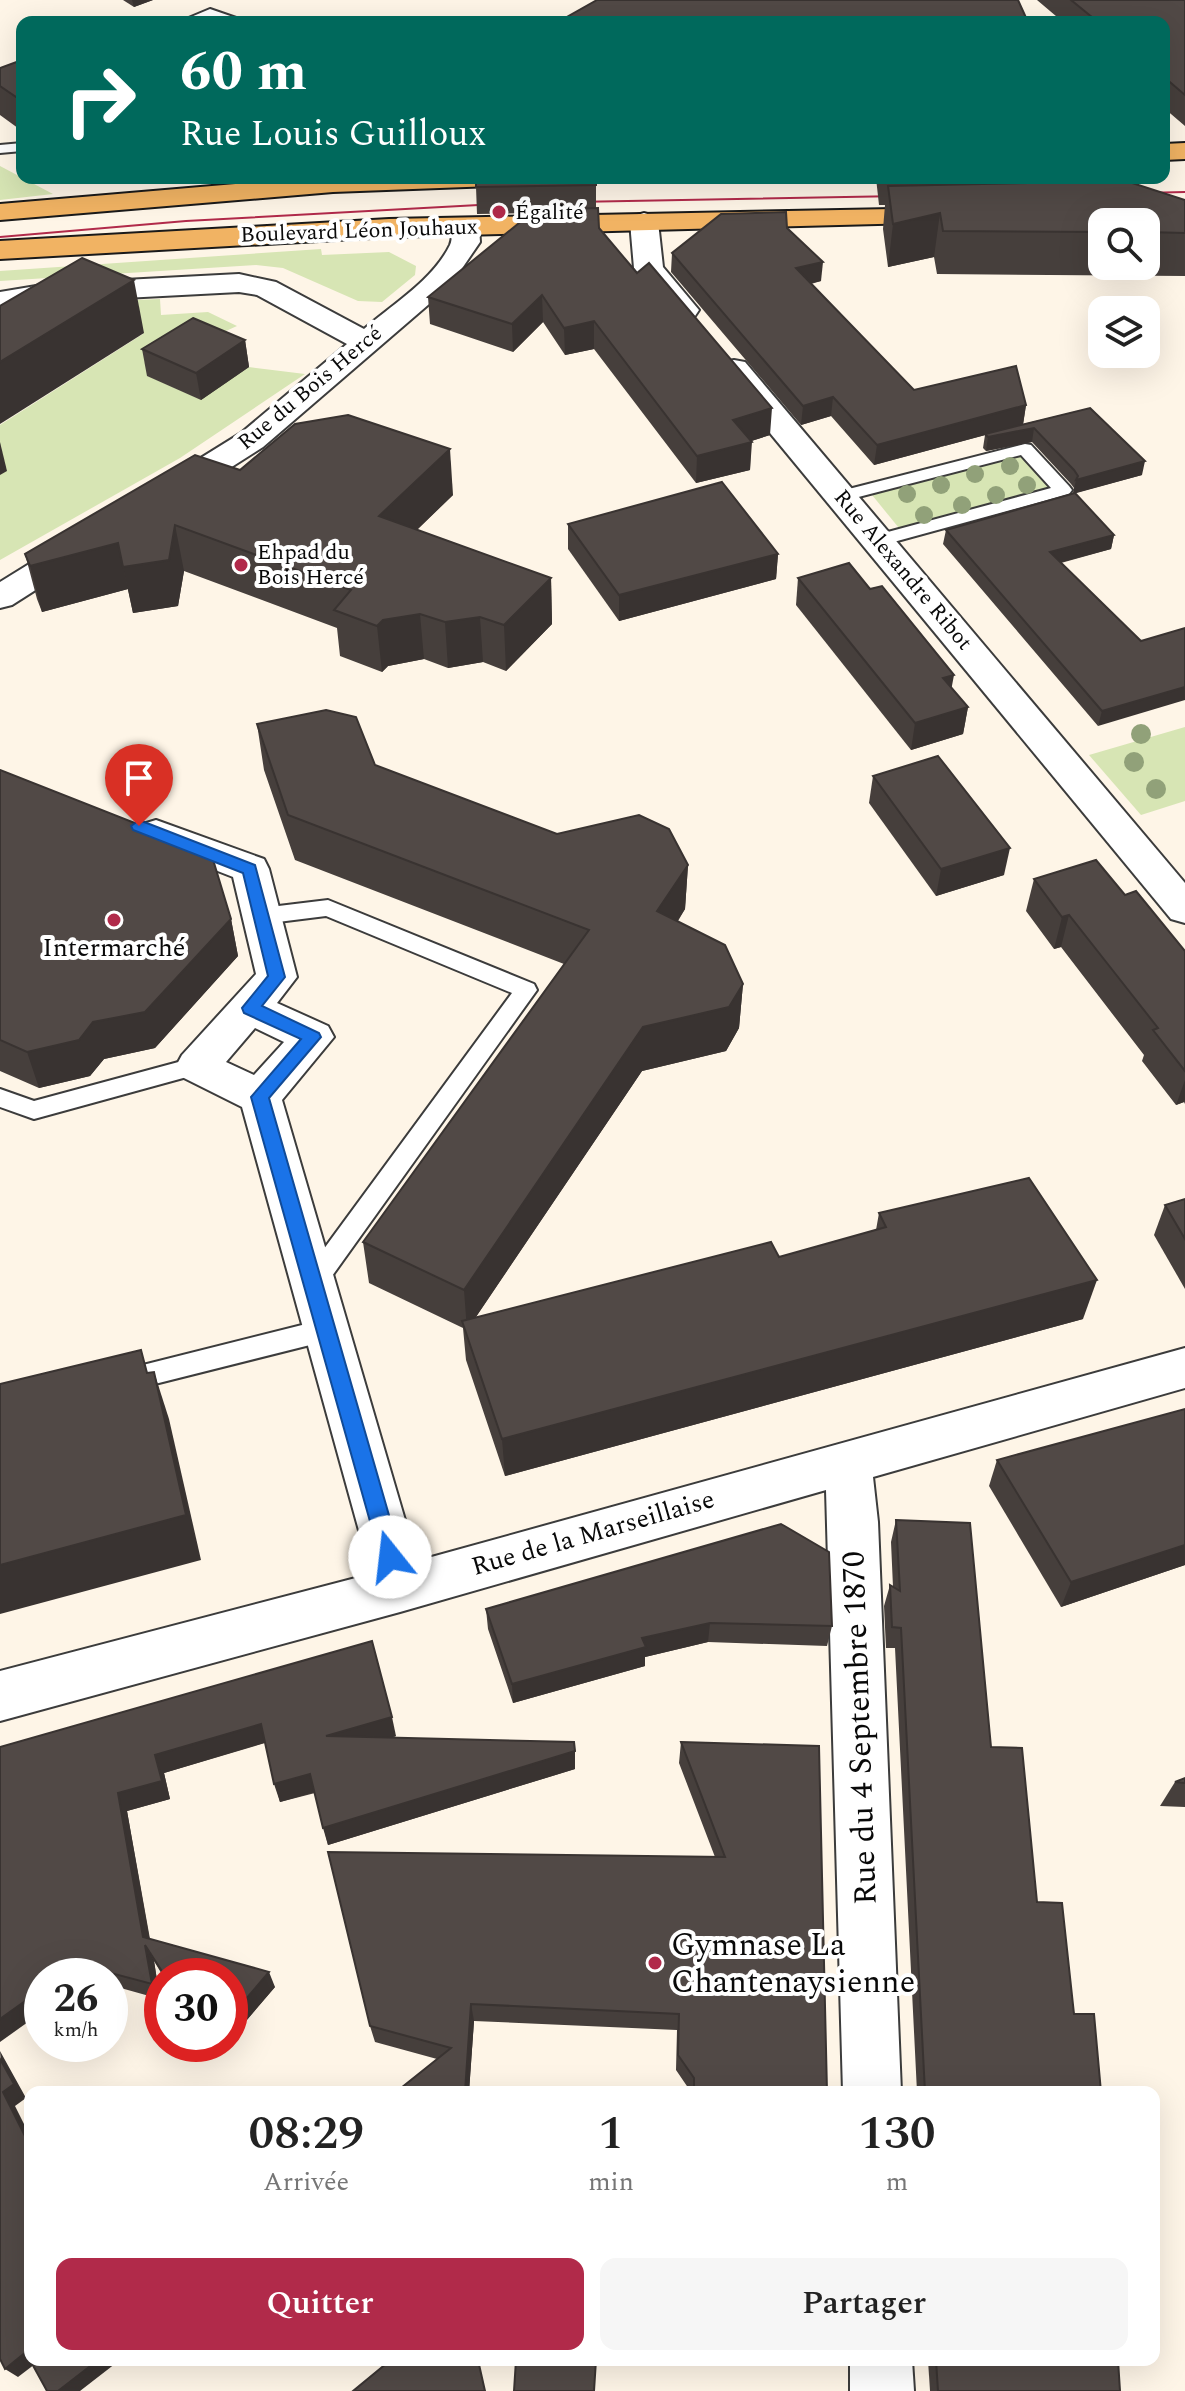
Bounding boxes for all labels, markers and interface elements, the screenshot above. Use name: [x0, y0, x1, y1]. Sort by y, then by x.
text: 60 m: [180, 30, 307, 115]
icon: right: [48, 48, 152, 152]
text: Rue Louis Guilloux: [180, 107, 486, 162]
place label: Égalité: [515, 196, 584, 229]
marker: Égalité: [490, 203, 508, 221]
map controls: [1088, 208, 1160, 368]
button: search: [1088, 208, 1160, 280]
street label: Boulevard Léon Jouhaux: [240, 210, 478, 252]
button: layers: [1088, 296, 1160, 368]
street label: Rue du Bois Hercé: [230, 317, 390, 459]
street label: Rue Alexandre Ribot: [826, 482, 981, 658]
place label: Ehpad du Bois Hercé: [257, 536, 364, 594]
marker: Ehpad du Bois Hercé: [232, 556, 250, 574]
pin: [105, 744, 173, 826]
icon: arrive: [117, 756, 161, 800]
marker: Intermarché: [105, 911, 123, 929]
place label: Intermarché: [43, 928, 185, 968]
street label: Rue de la Marseillaise: [467, 1479, 719, 1587]
position arrow: [348, 1515, 432, 1599]
street label: Rue du 4 Septembre 1870: [829, 1550, 891, 1906]
place label: Gymnase La Chantenaysienne: [671, 1921, 915, 2007]
marker: Gymnase La Chantenaysienne: [646, 1954, 664, 1972]
speed limit sign: 30: [144, 1958, 248, 2062]
text: 26: [54, 1969, 98, 2030]
text: km/h: [54, 2015, 99, 2045]
text: 08:29: [248, 2097, 364, 2170]
text: 1: [598, 2097, 624, 2170]
text: 130: [858, 2097, 936, 2170]
text: Arrivée: [263, 2162, 349, 2202]
text: min: [588, 2162, 634, 2202]
text: m: [886, 2162, 908, 2202]
button: Quitter: [56, 2258, 584, 2350]
button: Partager: [600, 2258, 1128, 2350]

